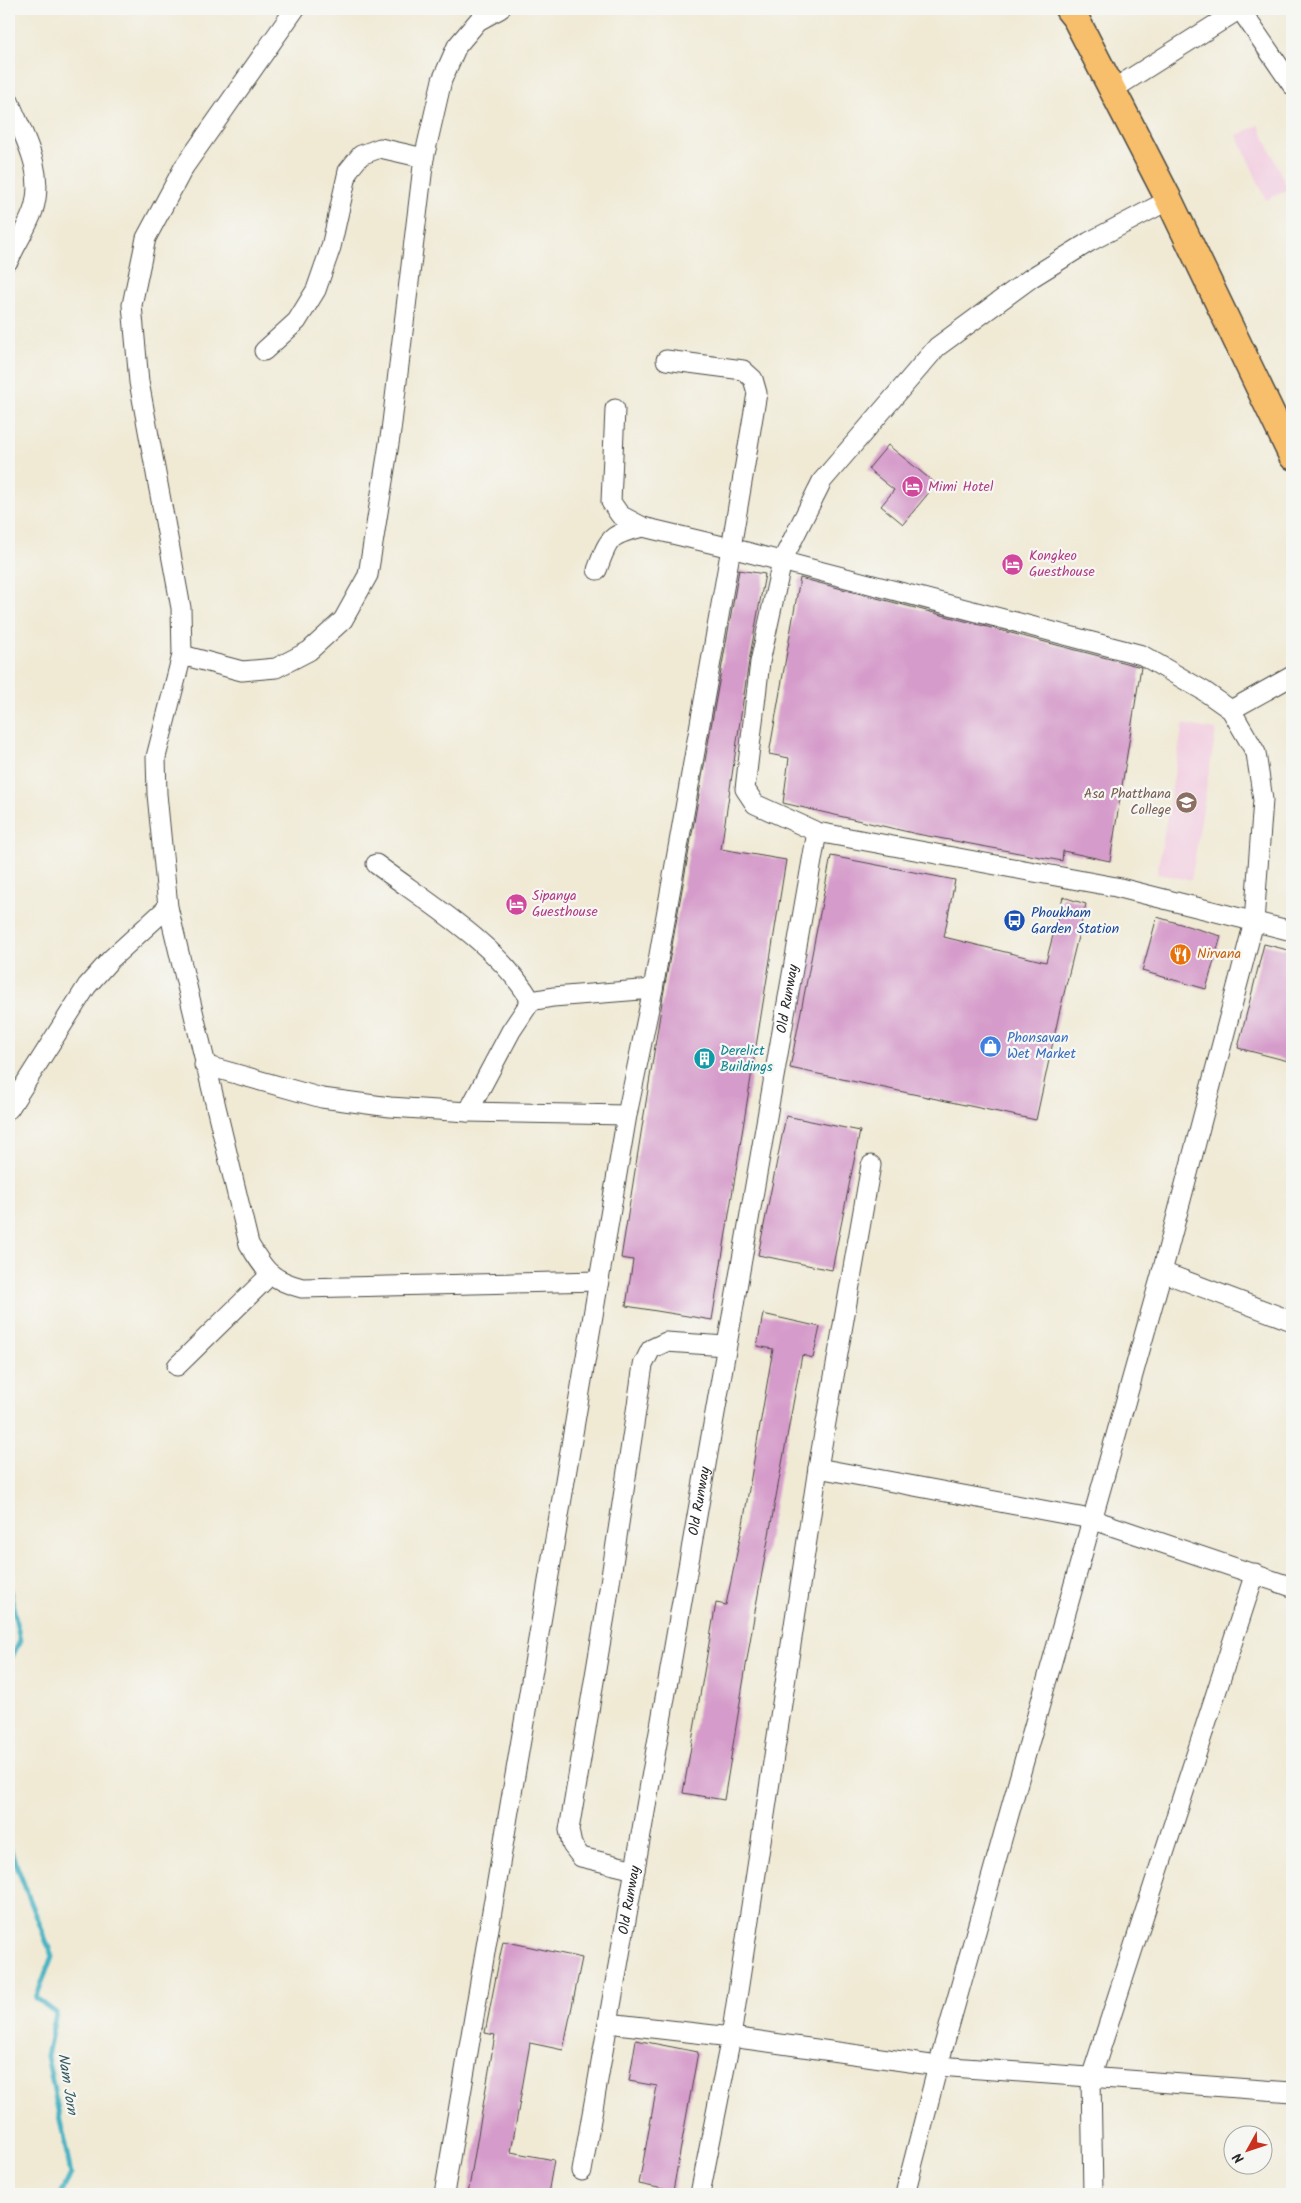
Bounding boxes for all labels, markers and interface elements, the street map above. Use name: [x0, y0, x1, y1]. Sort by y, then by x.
hotel icon: Mimi Hotel: [900, 475, 924, 499]
place label: Mimi Hotel: [928, 476, 994, 498]
place label: Kongkeo Guesthouse: [1029, 545, 1096, 583]
hotel icon: Kongkeo Guesthouse: [1001, 552, 1025, 576]
place label: Asa Phatthana College: [1084, 783, 1172, 821]
school or university icon: Asa Phatthana College: [1175, 790, 1199, 814]
place label: Sipanya Guesthouse: [532, 885, 599, 923]
hotel icon: Sipanya Guesthouse: [504, 892, 528, 916]
place label: Phoukham Garden Station: [1031, 902, 1119, 940]
bus stop icon: Phoukham Garden Station: [1003, 909, 1027, 933]
restaurant icon: Nirvana: [1169, 942, 1193, 966]
place label: Nirvana: [1197, 943, 1241, 965]
street label: Old Runway: [771, 962, 805, 1035]
place label: Phonsavan Wet Market: [1007, 1027, 1076, 1065]
shop icon: Phonsavan Wet Market: [979, 1034, 1003, 1058]
place label: Derelict Buildings: [720, 1040, 773, 1078]
building icon: Derelict Buildings: [692, 1047, 716, 1071]
street label: Old Runway: [683, 1465, 716, 1537]
street label: Old Runway: [613, 1864, 646, 1936]
water label: Nam Jorn: [50, 2052, 84, 2117]
north arrow: [1224, 2126, 1274, 2176]
text: N: [1227, 2147, 1250, 2168]

